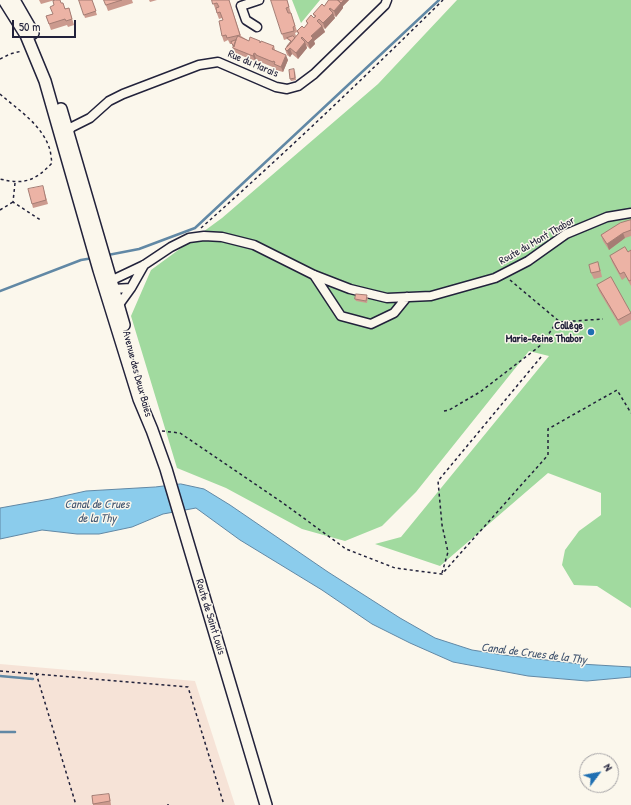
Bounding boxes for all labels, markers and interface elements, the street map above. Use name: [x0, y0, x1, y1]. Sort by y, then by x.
scale bar: [14, 12, 78, 38]
text: 50 m: [19, 18, 40, 35]
street label: Rue du Marais: [226, 47, 280, 81]
street label: Route du Mont Thabor: [497, 214, 577, 268]
place label: Collège Marie-Reine Thabor: [506, 319, 583, 345]
marker: Collège Marie-Reine Thabor: [586, 327, 596, 337]
street label: Avenue des Deux Baies: [119, 330, 155, 418]
water label: Canal de Crues de la Thy: [65, 498, 129, 526]
street label: Route de Saint Louis: [192, 578, 228, 656]
water label: Canal de Crues de la Thy: [480, 640, 588, 668]
north arrow: [579, 753, 619, 793]
text: N: [601, 761, 616, 773]

